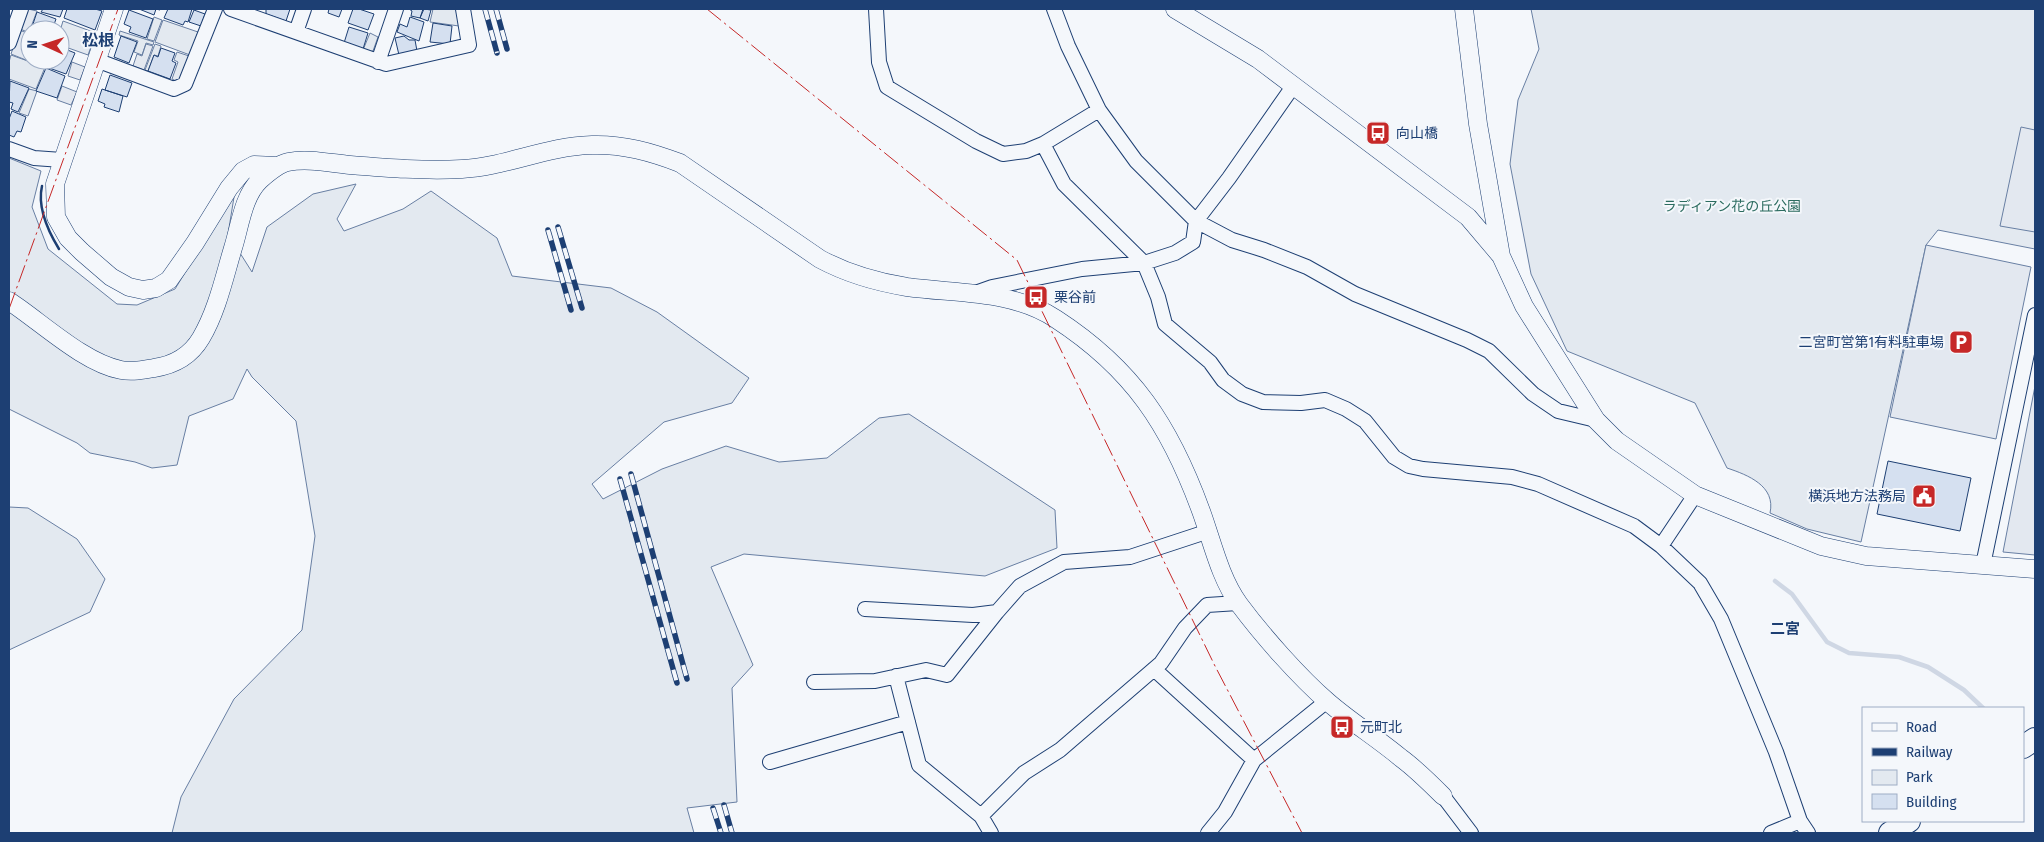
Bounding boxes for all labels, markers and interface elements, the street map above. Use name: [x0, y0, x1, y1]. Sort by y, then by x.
north arrow: [20, 20, 70, 70]
district label: 松根: [82, 31, 114, 50]
text: N: [24, 40, 41, 49]
bus stop icon: 向山橋: [1365, 120, 1391, 146]
place label: 向山橋: [1396, 125, 1438, 142]
park label: ラディアン花の丘公園: [1663, 198, 1801, 215]
bus stop icon: 栗谷前: [1023, 284, 1049, 310]
place label: 栗谷前: [1054, 289, 1096, 306]
parking icon: 二宮町営第1有料駐車場: [1948, 329, 1974, 355]
place label: 二宮町営第1有料駐車場: [1799, 334, 1944, 351]
public building icon: 横浜地方法務局: [1911, 483, 1937, 509]
place label: 横浜地方法務局: [1808, 488, 1906, 505]
district label: 二宮: [1770, 620, 1800, 638]
legend: [1862, 707, 2024, 822]
bus stop icon: 元町北: [1329, 714, 1355, 740]
text: Road: [1906, 718, 1937, 736]
place label: 元町北: [1360, 719, 1402, 736]
text: Railway: [1906, 743, 1953, 761]
text: Park: [1906, 768, 1933, 786]
text: Building: [1906, 793, 1957, 811]

